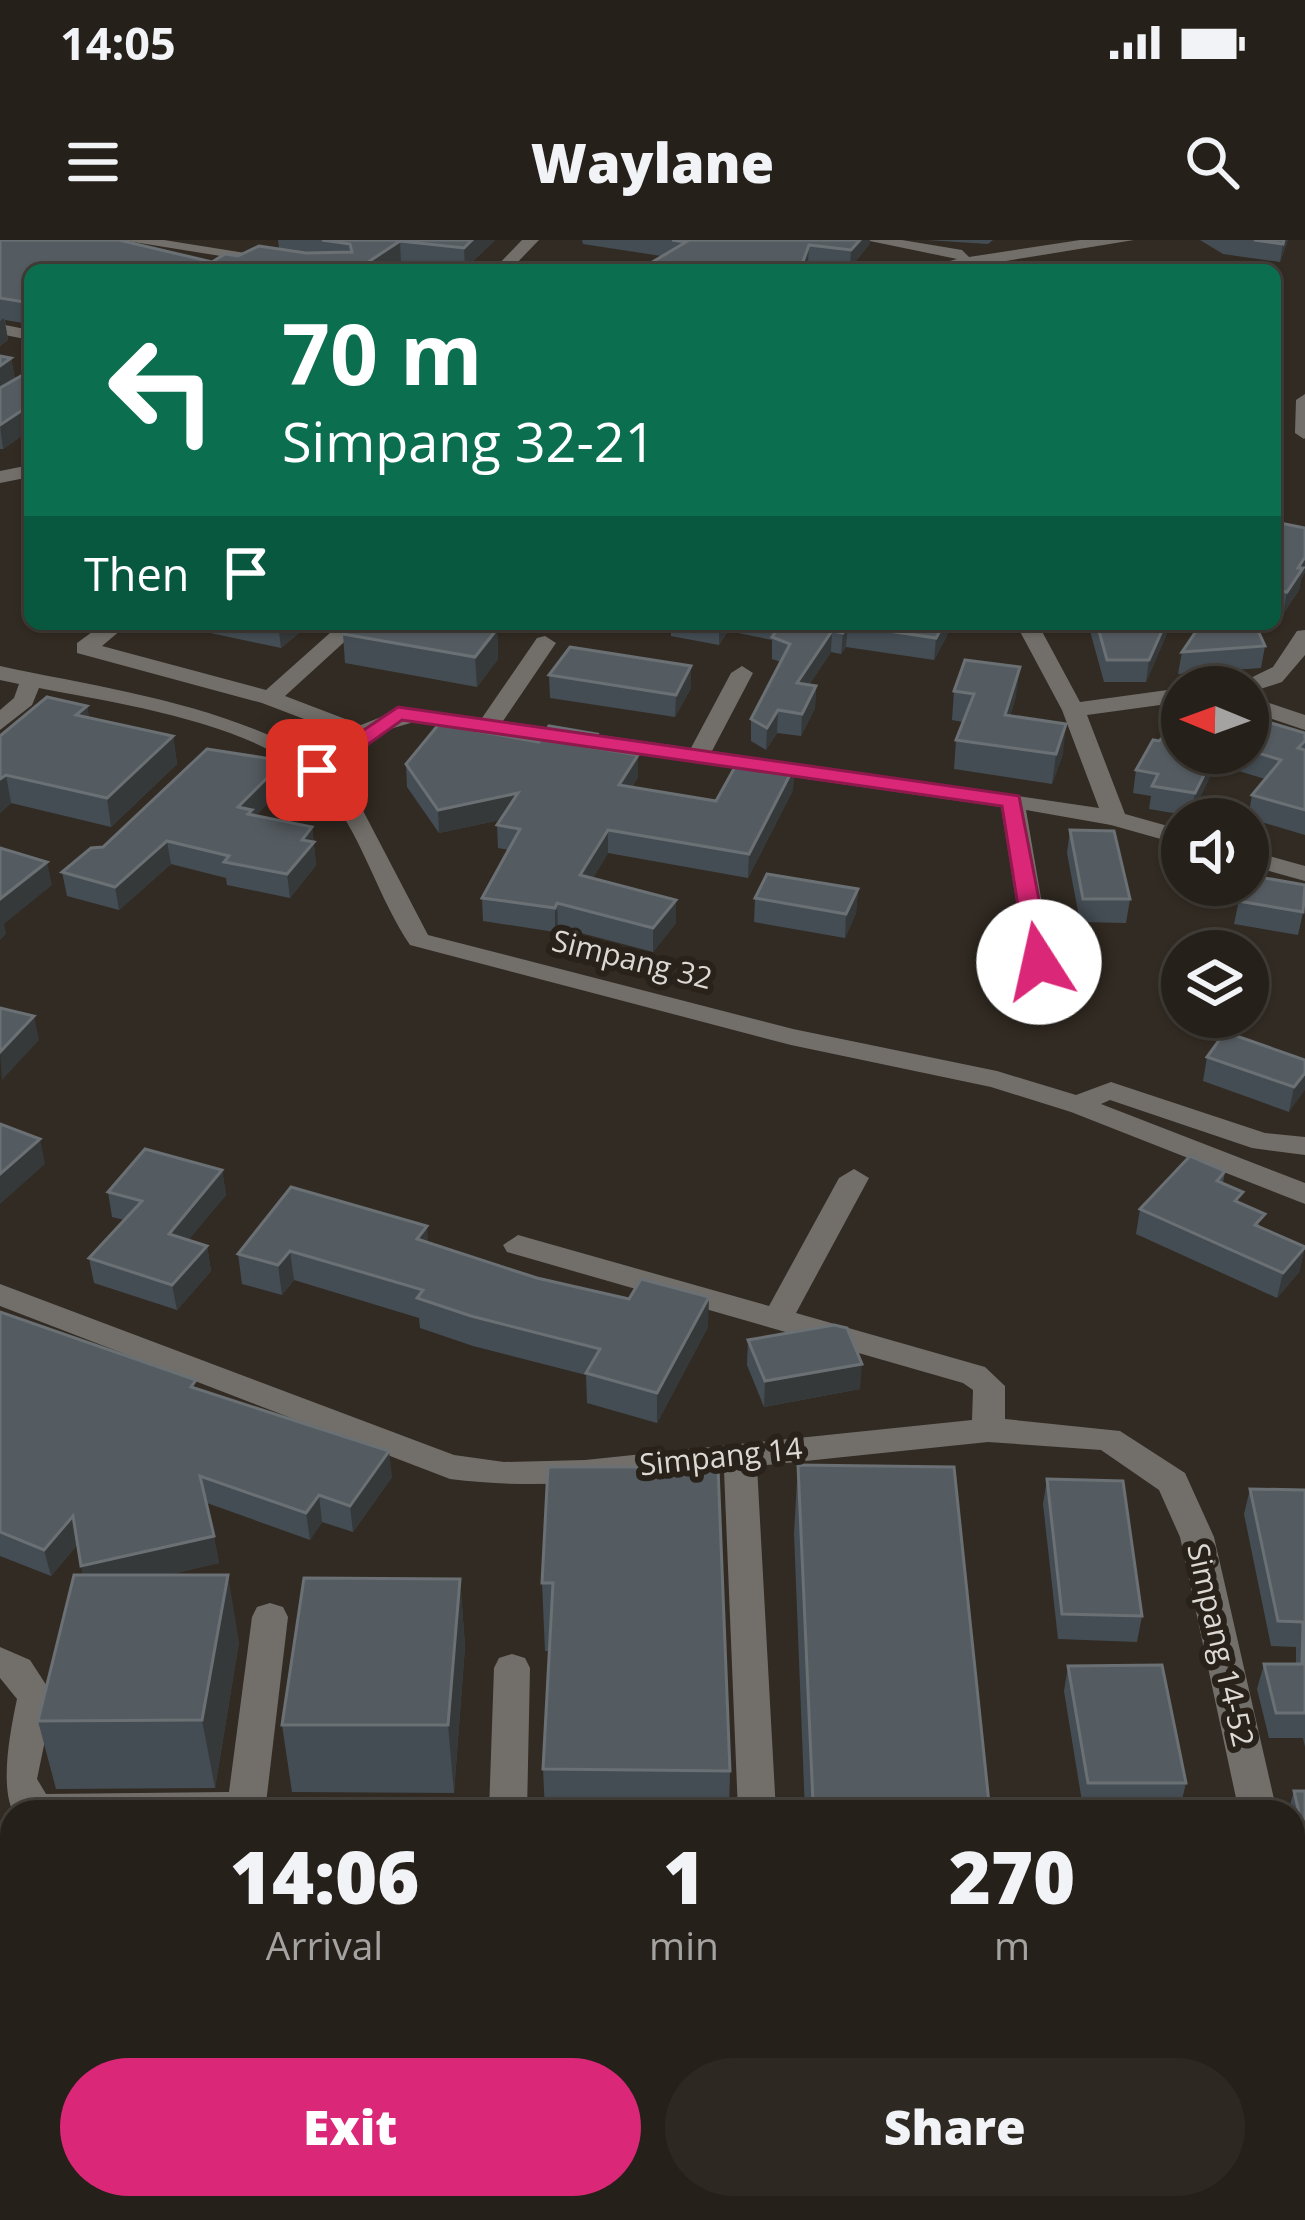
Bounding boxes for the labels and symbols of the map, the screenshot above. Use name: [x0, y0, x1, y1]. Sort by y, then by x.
north arrow: [1161, 666, 1269, 774]
pin: [266, 719, 368, 821]
position arrow: [976, 899, 1102, 1025]
street label: Simpang 32: [548, 919, 717, 998]
street label: Simpang 14: [637, 1427, 804, 1484]
street label: Simpang 14-52: [1178, 1539, 1265, 1750]

